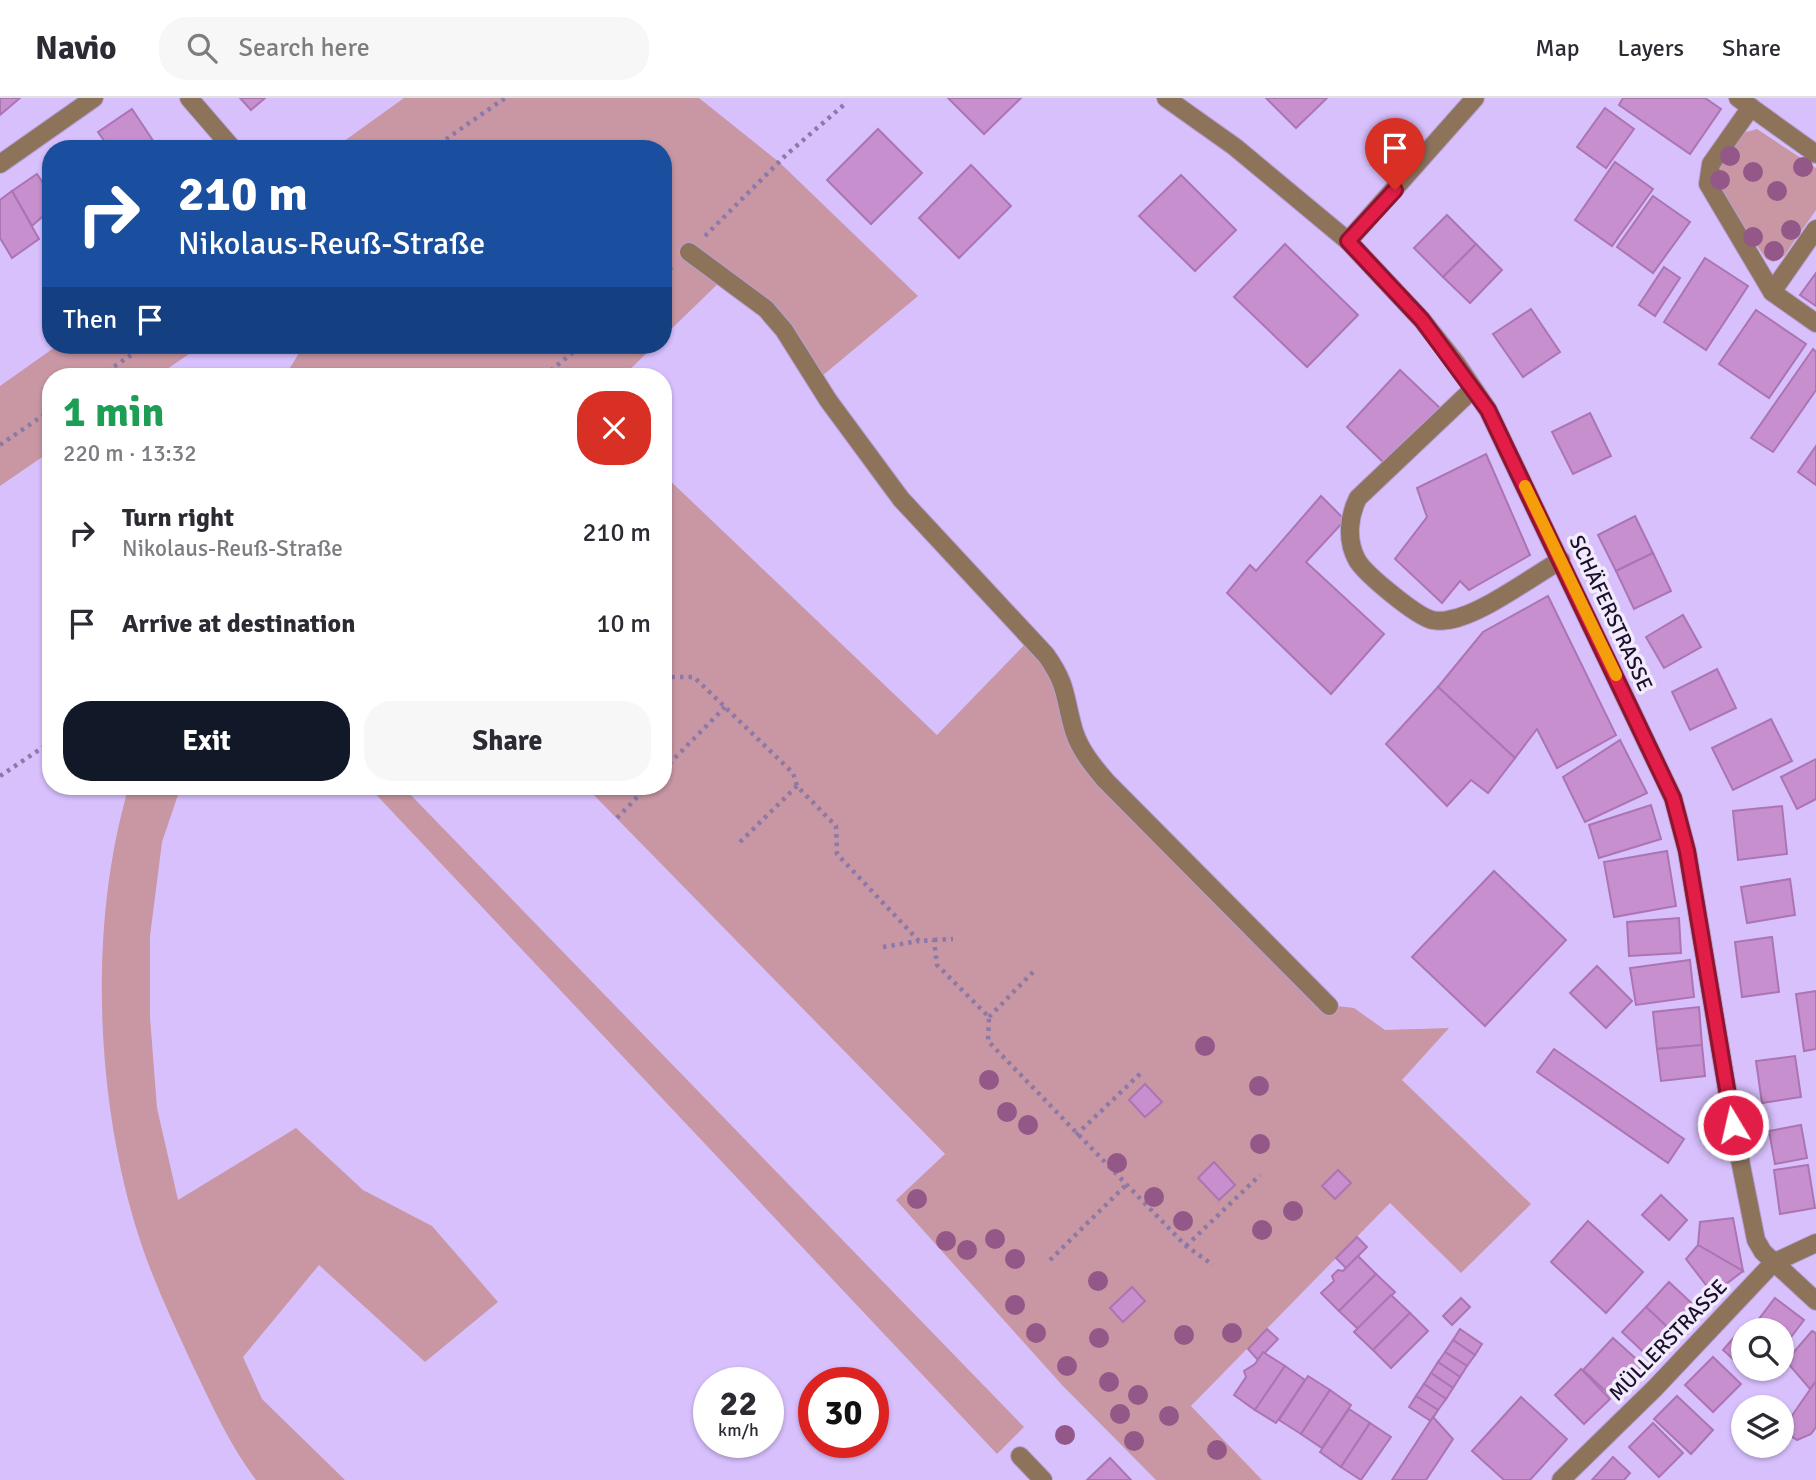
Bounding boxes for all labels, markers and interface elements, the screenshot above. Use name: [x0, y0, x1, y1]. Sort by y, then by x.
search box: [159, 17, 649, 80]
text: Navio: [35, 28, 117, 69]
icon: search: [183, 29, 221, 67]
text: Search here: [239, 32, 370, 64]
text: Map: [1535, 33, 1580, 63]
text: Layers: [1618, 33, 1684, 63]
text: Share: [1722, 33, 1781, 63]
pin: [1365, 118, 1425, 190]
icon: arrive: [1376, 129, 1414, 167]
text: 210 m: [178, 164, 308, 224]
icon: right: [63, 168, 154, 259]
text: Nikolaus-Reuß-Straße: [178, 224, 485, 263]
icon: arrive: [131, 301, 169, 339]
text: Then: [63, 304, 117, 336]
text: 1 min: [63, 387, 164, 438]
button: close: [577, 391, 651, 465]
text: 220 m · 13:32: [63, 439, 197, 468]
text: Turn right: [122, 502, 234, 534]
icon: right: [63, 514, 101, 552]
text: 210 m: [582, 517, 651, 549]
street label: SCHÄFERSTRASSE: [1564, 531, 1658, 695]
text: Nikolaus-Reuß-Straße: [122, 534, 343, 563]
icon: arrive: [63, 605, 101, 643]
text: Arrive at destination: [122, 608, 355, 640]
text: 10 m: [596, 608, 651, 640]
button: Exit: [63, 701, 350, 781]
button: Share: [364, 701, 651, 781]
position arrow: [1696, 1088, 1770, 1162]
street label: MÜLLERSTRASSE: [1603, 1274, 1733, 1406]
map controls: [1731, 1318, 1794, 1458]
button: search: [1731, 1318, 1794, 1381]
speed limit sign: 30: [798, 1367, 889, 1458]
text: 22: [720, 1382, 757, 1425]
button: layers: [1731, 1395, 1794, 1458]
text: km/h: [718, 1419, 759, 1441]

